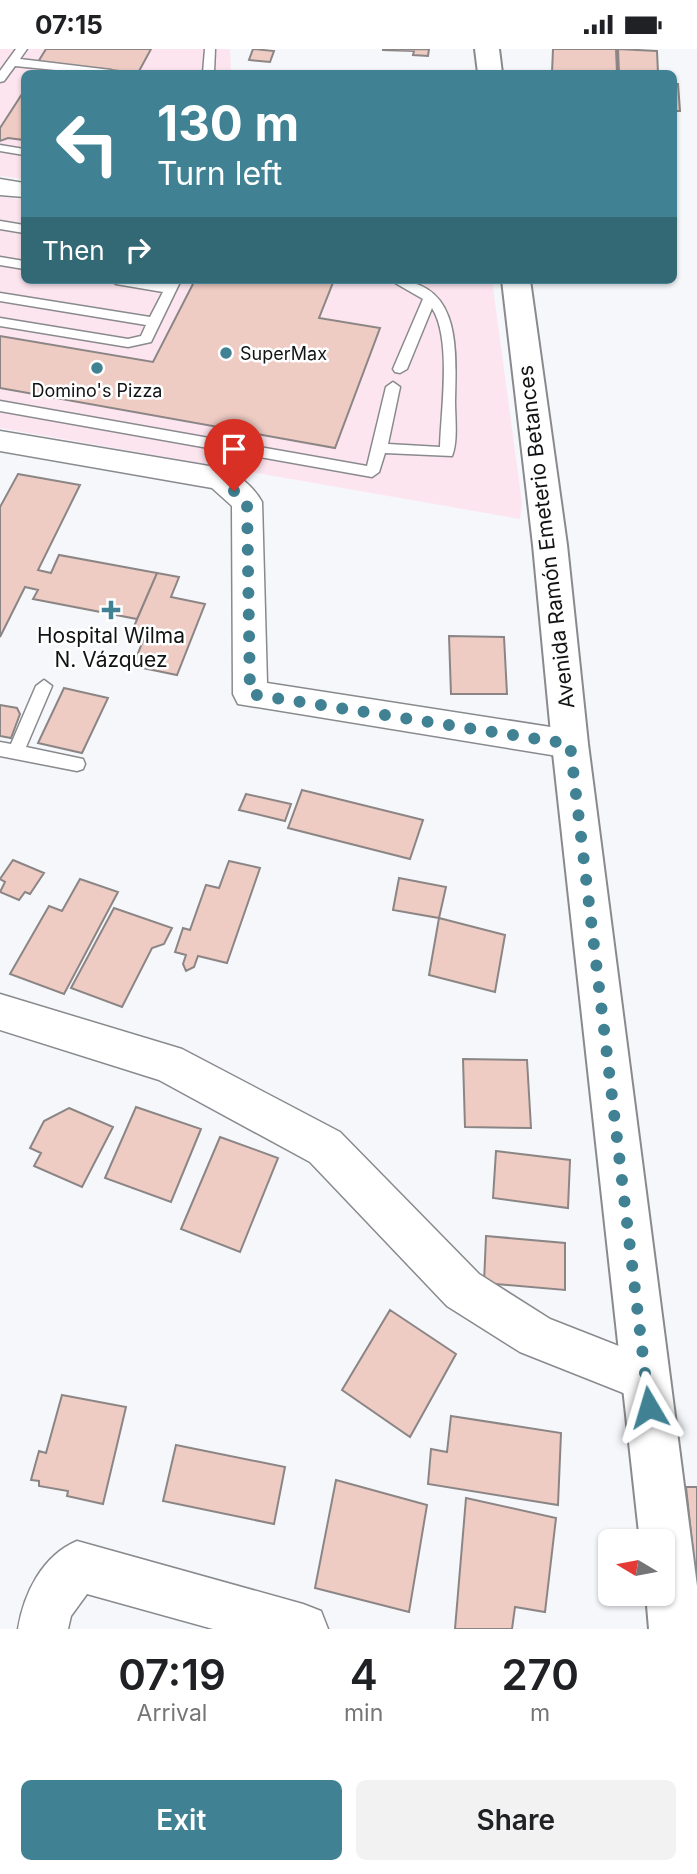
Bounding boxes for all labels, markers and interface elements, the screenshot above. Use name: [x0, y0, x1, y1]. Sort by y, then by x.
text: 07:15: [35, 9, 103, 40]
text: 130 m: [157, 94, 299, 153]
icon: left: [42, 98, 133, 189]
text: Turn left: [157, 154, 282, 193]
icon: right: [119, 231, 157, 269]
text: Then: [42, 235, 105, 266]
place label: SuperMax: [240, 343, 327, 364]
marker: SuperMax: [218, 345, 234, 361]
marker: Domino's Pizza: [89, 360, 105, 376]
street label: Avenida Ramón Emeterio Betances: [513, 364, 579, 710]
place label: Domino's Pizza: [32, 380, 162, 401]
pin: [204, 419, 264, 491]
icon: arrive: [215, 430, 253, 468]
marker: Hospital Wilma N. Vázquez: [101, 600, 121, 620]
place label: Hospital Wilma N. Vázquez: [37, 623, 185, 672]
position arrow: [612, 1370, 686, 1444]
north arrow: [598, 1529, 676, 1607]
map controls: [598, 1529, 675, 1606]
text: 07:19: [118, 1649, 226, 1700]
text: 4: [350, 1649, 378, 1700]
text: 270: [501, 1649, 579, 1700]
text: Arrival: [137, 1699, 207, 1727]
text: min: [344, 1699, 383, 1727]
text: m: [530, 1699, 550, 1727]
button: Exit: [21, 1780, 342, 1860]
button: Share: [356, 1780, 676, 1860]

